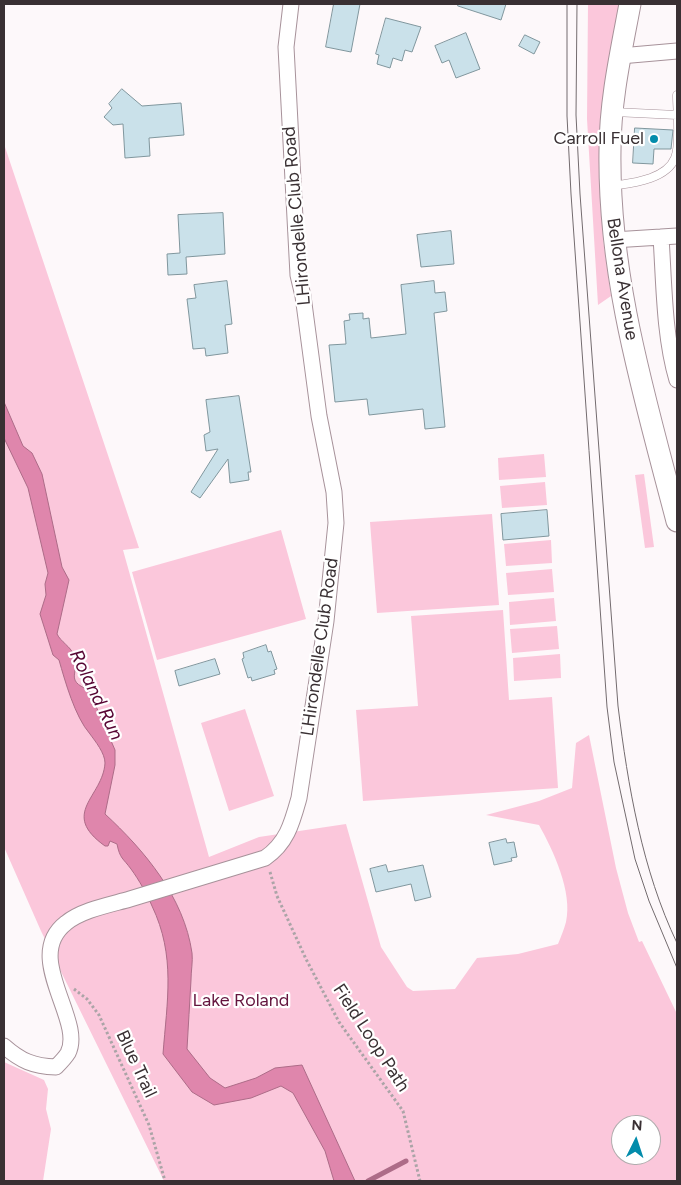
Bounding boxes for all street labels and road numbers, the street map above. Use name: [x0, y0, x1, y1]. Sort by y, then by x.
street label: LHirondelle Club Road: [278, 126, 316, 306]
street label: Bellona Avenue: [602, 216, 642, 342]
street label: LHirondelle Club Road: [297, 557, 343, 737]
street label: Field Loop Path: [328, 980, 414, 1096]
street label: Blue Trail: [111, 1027, 161, 1101]

